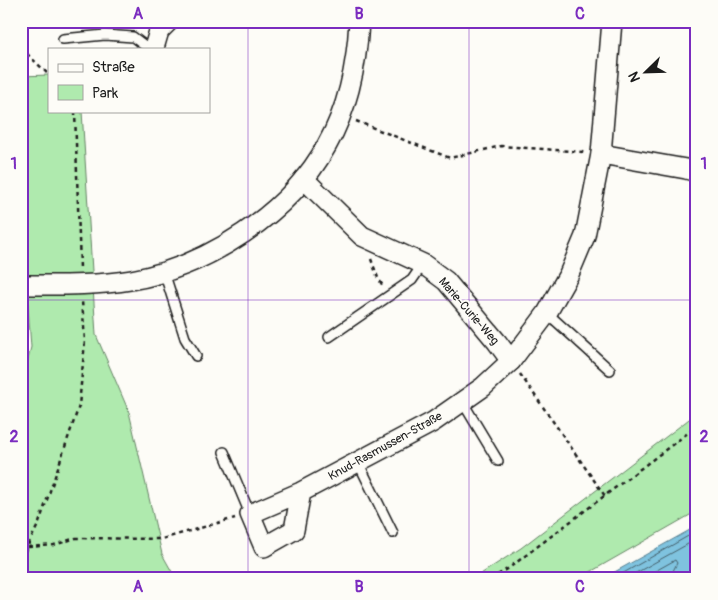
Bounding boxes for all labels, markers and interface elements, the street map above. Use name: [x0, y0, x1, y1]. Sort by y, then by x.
text: A: [133, 4, 144, 24]
text: B: [354, 4, 364, 24]
text: C: [575, 4, 585, 24]
legend: [48, 48, 210, 112]
north arrow: [620, 48, 670, 98]
text: Straße: [92, 58, 135, 77]
text: N: [625, 69, 644, 85]
text: Park: [92, 84, 119, 103]
text: 1: [11, 154, 17, 174]
text: 1: [701, 154, 707, 174]
street label: Marie-Curie-Weg: [435, 274, 502, 348]
street label: Knud-Rasmussen-Straße: [326, 409, 445, 484]
text: 2: [10, 427, 19, 447]
text: 2: [700, 427, 709, 447]
text: A: [133, 577, 144, 597]
text: B: [354, 577, 364, 597]
text: C: [575, 577, 585, 597]

